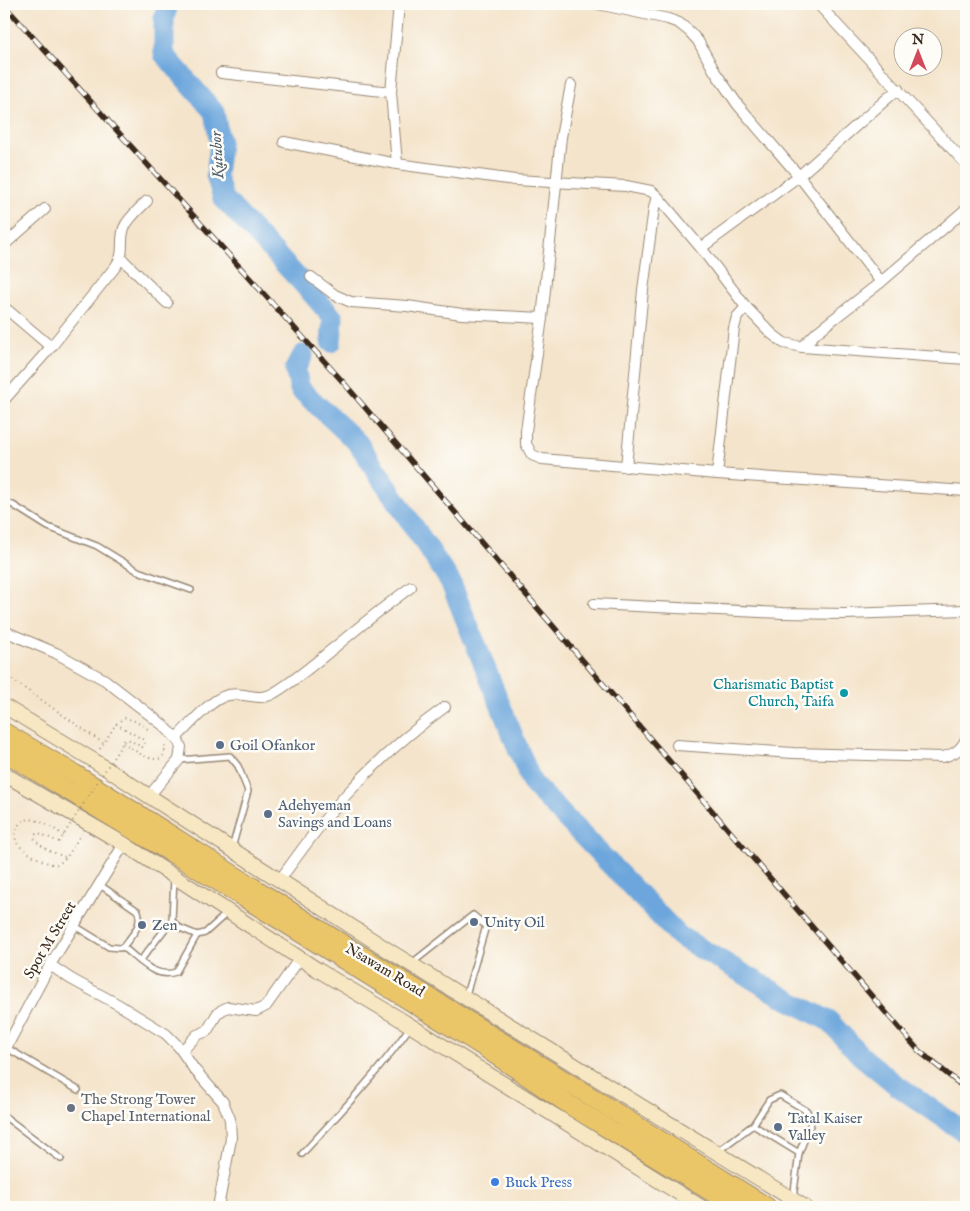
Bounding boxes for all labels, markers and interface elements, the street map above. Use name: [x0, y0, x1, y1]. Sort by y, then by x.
north arrow: [892, 28, 942, 78]
text: N: [911, 31, 924, 49]
water label: Kutubor: [207, 129, 229, 180]
place label: Charismatic Baptist Church, Taifa: [713, 675, 835, 711]
marker: Charismatic Baptist Church, Taifa: [838, 687, 850, 699]
place label: Goil Ofankor: [230, 736, 316, 755]
marker: Goil Ofankor: [214, 739, 226, 751]
place label: Adehyeman Savings and Loans: [277, 796, 392, 832]
marker: Adehyeman Savings and Loans: [262, 808, 274, 820]
street label: Spot M Street: [19, 898, 81, 982]
place label: Unity Oil: [484, 913, 546, 932]
place label: Zen: [152, 916, 177, 935]
marker: Unity Oil: [468, 916, 480, 928]
marker: Zen: [136, 919, 148, 931]
street label: Nsawam Road: [342, 939, 429, 1002]
place label: The Strong Tower Chapel International: [81, 1090, 212, 1126]
marker: The Strong Tower Chapel International: [65, 1102, 77, 1114]
place label: Tatal Kaiser Valley: [787, 1109, 863, 1145]
marker: Tatal Kaiser Valley: [772, 1121, 784, 1133]
place label: Buck Press: [505, 1173, 572, 1192]
marker: Buck Press: [489, 1176, 501, 1188]

